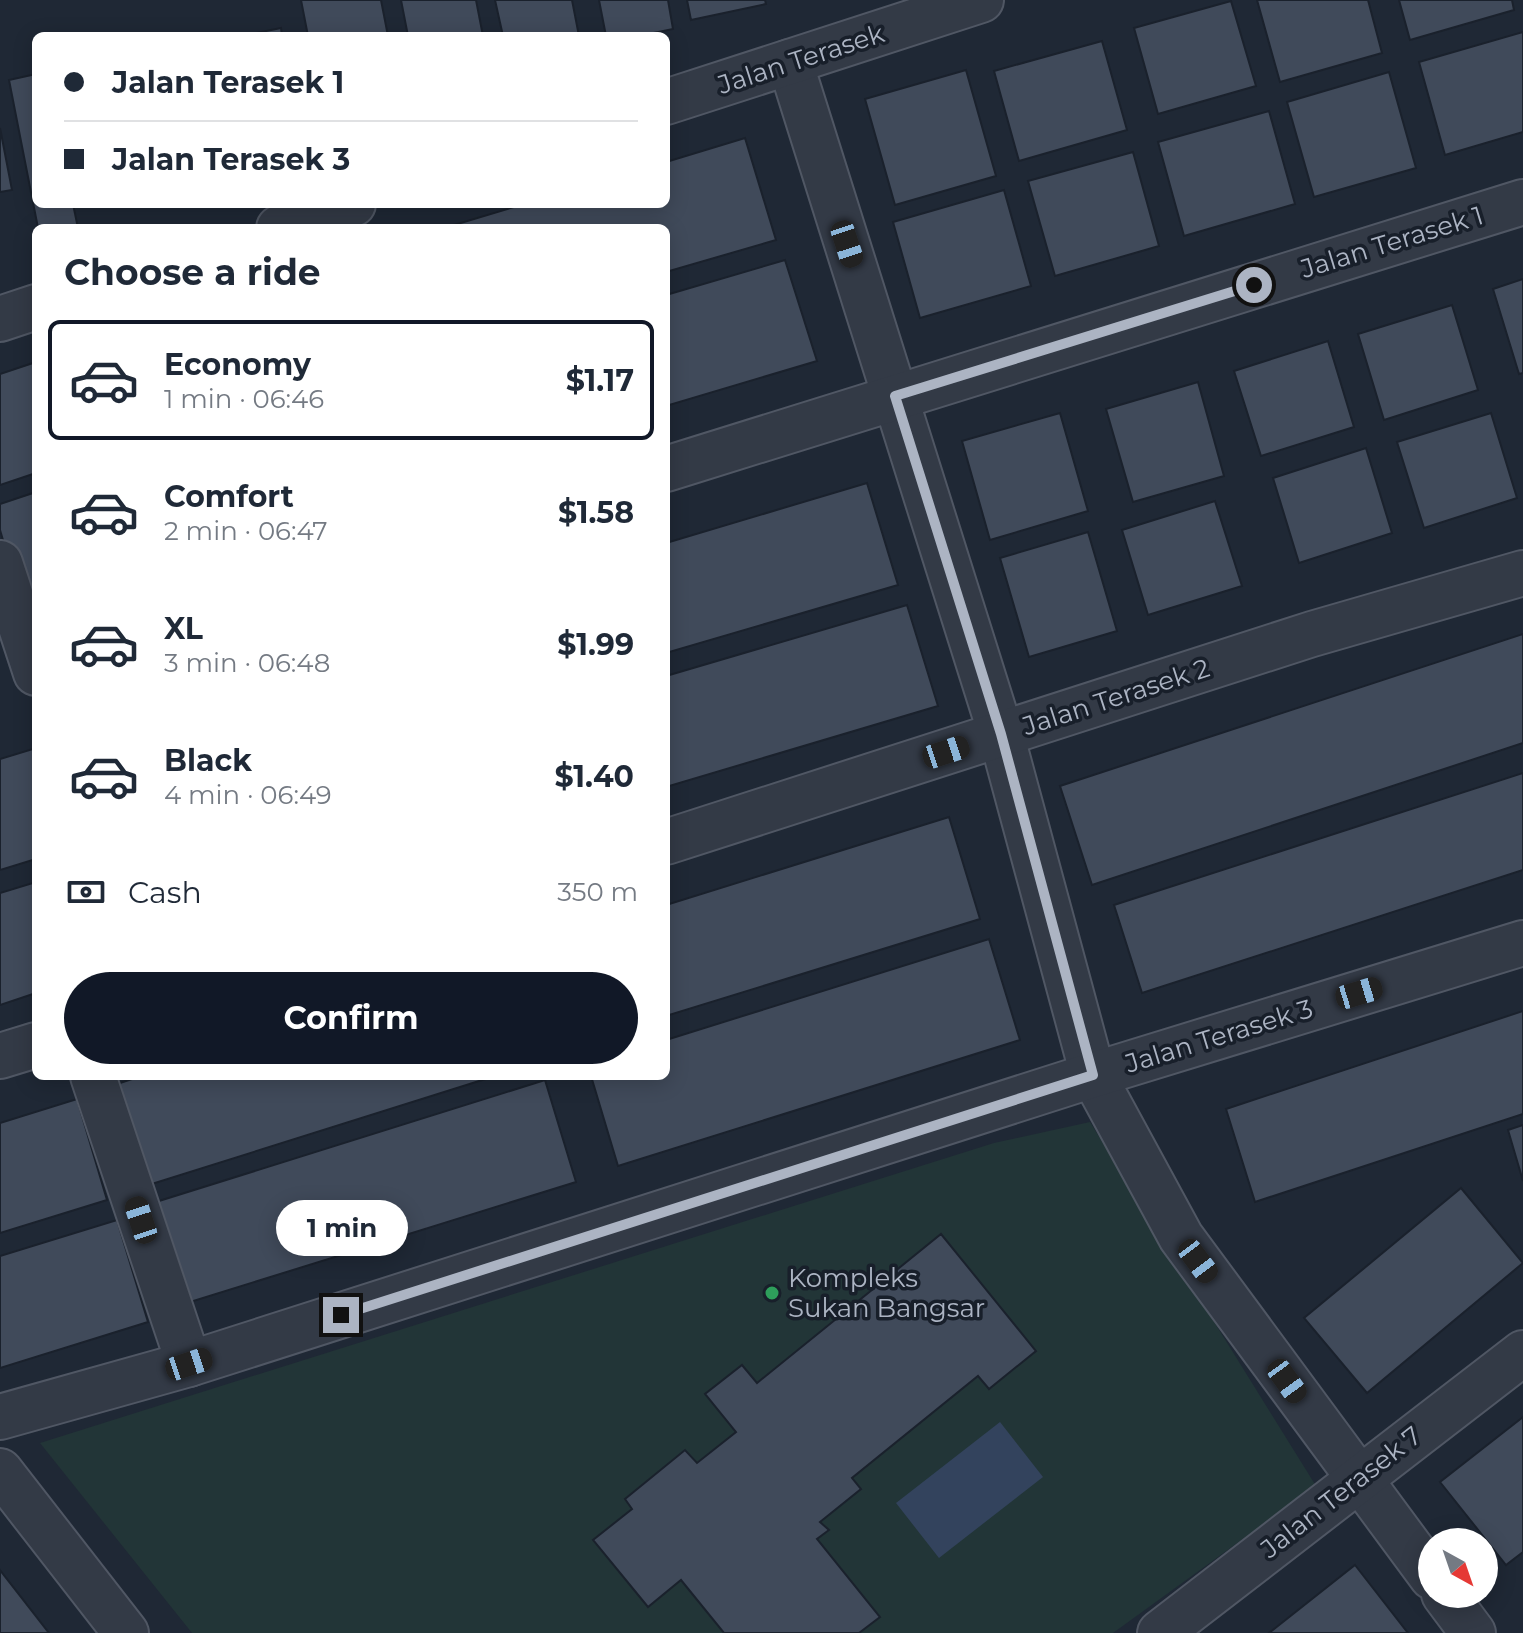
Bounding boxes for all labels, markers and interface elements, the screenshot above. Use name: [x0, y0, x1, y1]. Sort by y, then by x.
street label: Jalan Terasek: [713, 17, 889, 101]
text: Jalan Terasek 1: [112, 64, 344, 101]
text: Jalan Terasek 3: [112, 141, 350, 178]
street label: Jalan Terasek 1: [1296, 199, 1487, 285]
car: [828, 217, 866, 271]
text: Choose a ride: [64, 250, 321, 294]
route start: [1236, 267, 1272, 303]
icon: car: [68, 344, 140, 416]
text: Economy: [164, 346, 311, 383]
text: $1.17: [566, 362, 634, 399]
text: 1 min · 06:46: [164, 383, 324, 415]
icon: car: [68, 476, 140, 548]
text: Comfort: [164, 478, 294, 515]
text: $1.58: [558, 494, 634, 531]
text: 2 min · 06:47: [164, 515, 328, 547]
icon: car: [68, 608, 140, 680]
text: XL: [164, 610, 203, 647]
text: $1.99: [557, 626, 634, 663]
text: 3 min · 06:48: [164, 647, 330, 679]
street label: Jalan Terasek 2: [1018, 652, 1213, 743]
car: [919, 733, 973, 771]
icon: car: [68, 740, 140, 812]
text: Black: [164, 742, 252, 779]
text: $1.40: [555, 758, 634, 795]
text: 4 min · 06:49: [164, 779, 332, 811]
icon: cash: [64, 870, 108, 914]
text: Cash: [128, 874, 202, 911]
text: 350 m: [557, 876, 638, 908]
button: Confirm: [64, 972, 638, 1064]
car: [1333, 975, 1385, 1011]
street label: Jalan Terasek 3: [1120, 992, 1317, 1080]
car: [122, 1193, 160, 1247]
callout: 1 min: [275, 1199, 407, 1255]
text: 1 min: [307, 1212, 377, 1244]
car: [1174, 1235, 1222, 1287]
place label: Kompleks Sukan Bangsar: [788, 1262, 985, 1324]
marker: Kompleks Sukan Bangsar: [763, 1284, 781, 1302]
route end: [323, 1297, 359, 1333]
car: [162, 1345, 216, 1383]
car: [1263, 1355, 1311, 1407]
street label: Jalan Terasek 7: [1254, 1419, 1428, 1565]
north arrow: [1418, 1528, 1498, 1608]
map controls: [1418, 1528, 1498, 1608]

